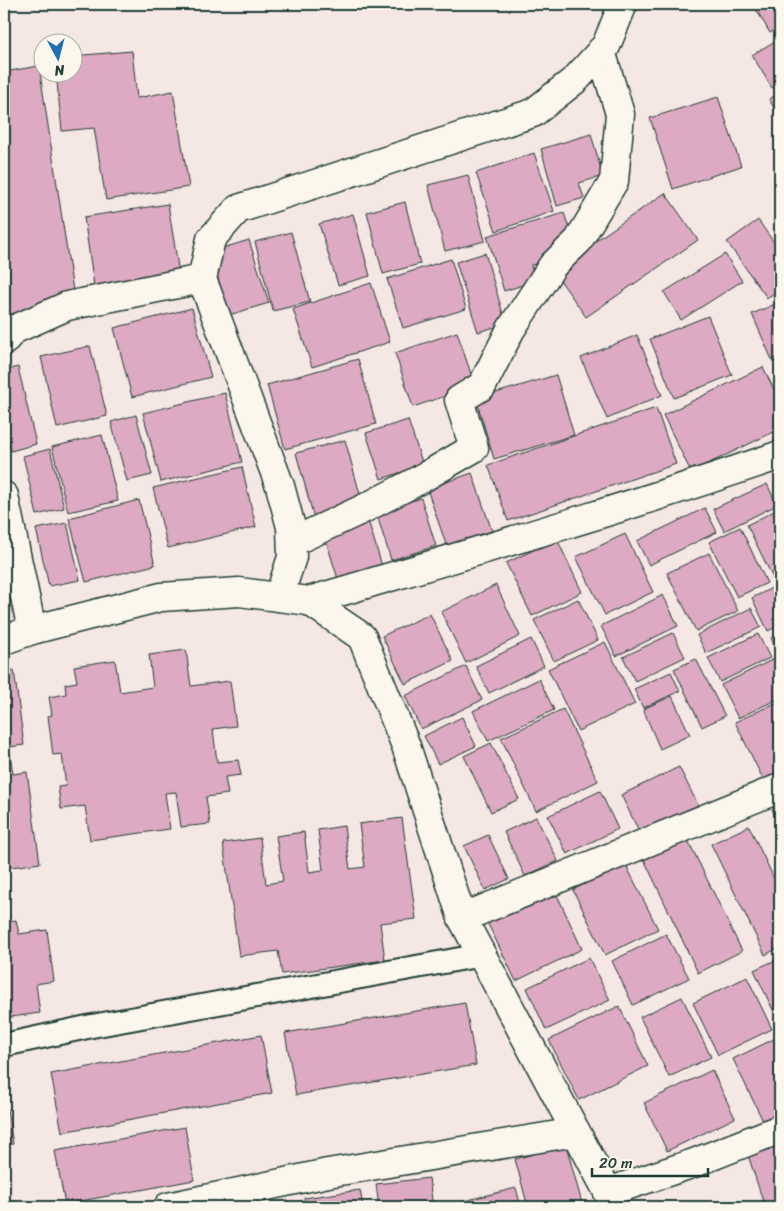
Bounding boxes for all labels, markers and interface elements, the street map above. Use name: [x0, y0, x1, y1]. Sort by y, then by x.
north arrow: [32, 32, 82, 82]
text: N: [53, 57, 67, 83]
scale bar: [592, 1146, 708, 1178]
text: 20 m: [599, 1150, 633, 1176]

